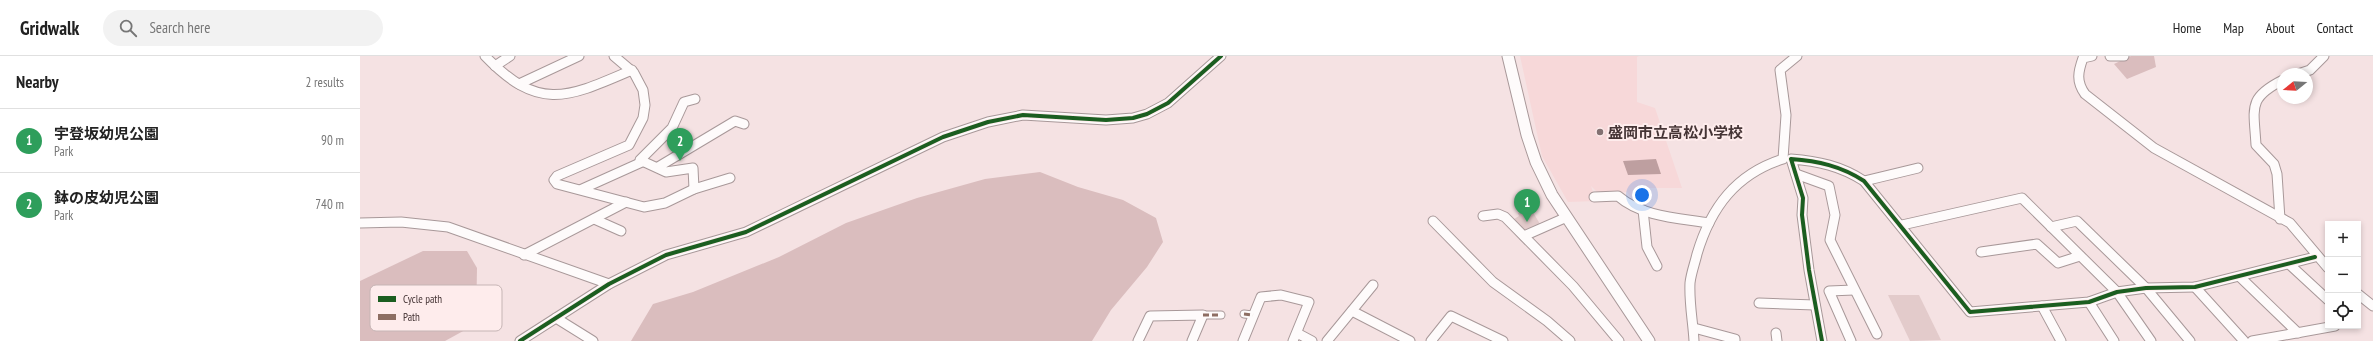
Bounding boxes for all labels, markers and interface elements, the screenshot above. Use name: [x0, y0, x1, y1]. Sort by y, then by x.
search box: [103, 10, 383, 46]
text: Gridwalk: [20, 16, 79, 40]
icon: search: [117, 17, 139, 39]
text: Search here: [149, 18, 210, 37]
text: Home: [2173, 19, 2201, 37]
text: Map: [2223, 19, 2244, 37]
text: About: [2266, 19, 2295, 37]
text: Contact: [2317, 19, 2353, 37]
north arrow: [2277, 68, 2313, 104]
text: Nearby: [16, 71, 59, 93]
text: 2 results: [305, 74, 344, 91]
place label: 盛岡市立高松小学校: [1608, 123, 1743, 142]
text: 宇登坂幼児公園: [54, 124, 159, 143]
marker: 盛岡市立高松小学校: [1595, 127, 1605, 137]
pin: 2: [667, 128, 693, 161]
text: 1: [26, 132, 32, 149]
text: 90 m: [321, 132, 344, 149]
text: Park: [54, 143, 73, 160]
your location: [1632, 185, 1652, 205]
text: 鉢の皮幼児公園: [54, 188, 159, 207]
pin: 1: [1514, 189, 1540, 222]
text: 2: [26, 196, 32, 213]
text: 740 m: [315, 196, 344, 213]
text: Park: [54, 207, 73, 224]
map controls: [2325, 221, 2361, 329]
button: +: [2325, 221, 2361, 257]
button: −: [2325, 257, 2361, 293]
legend: [370, 285, 502, 331]
text: Cycle path: [403, 292, 442, 306]
button: locate: [2325, 293, 2361, 329]
text: Path: [403, 310, 420, 324]

